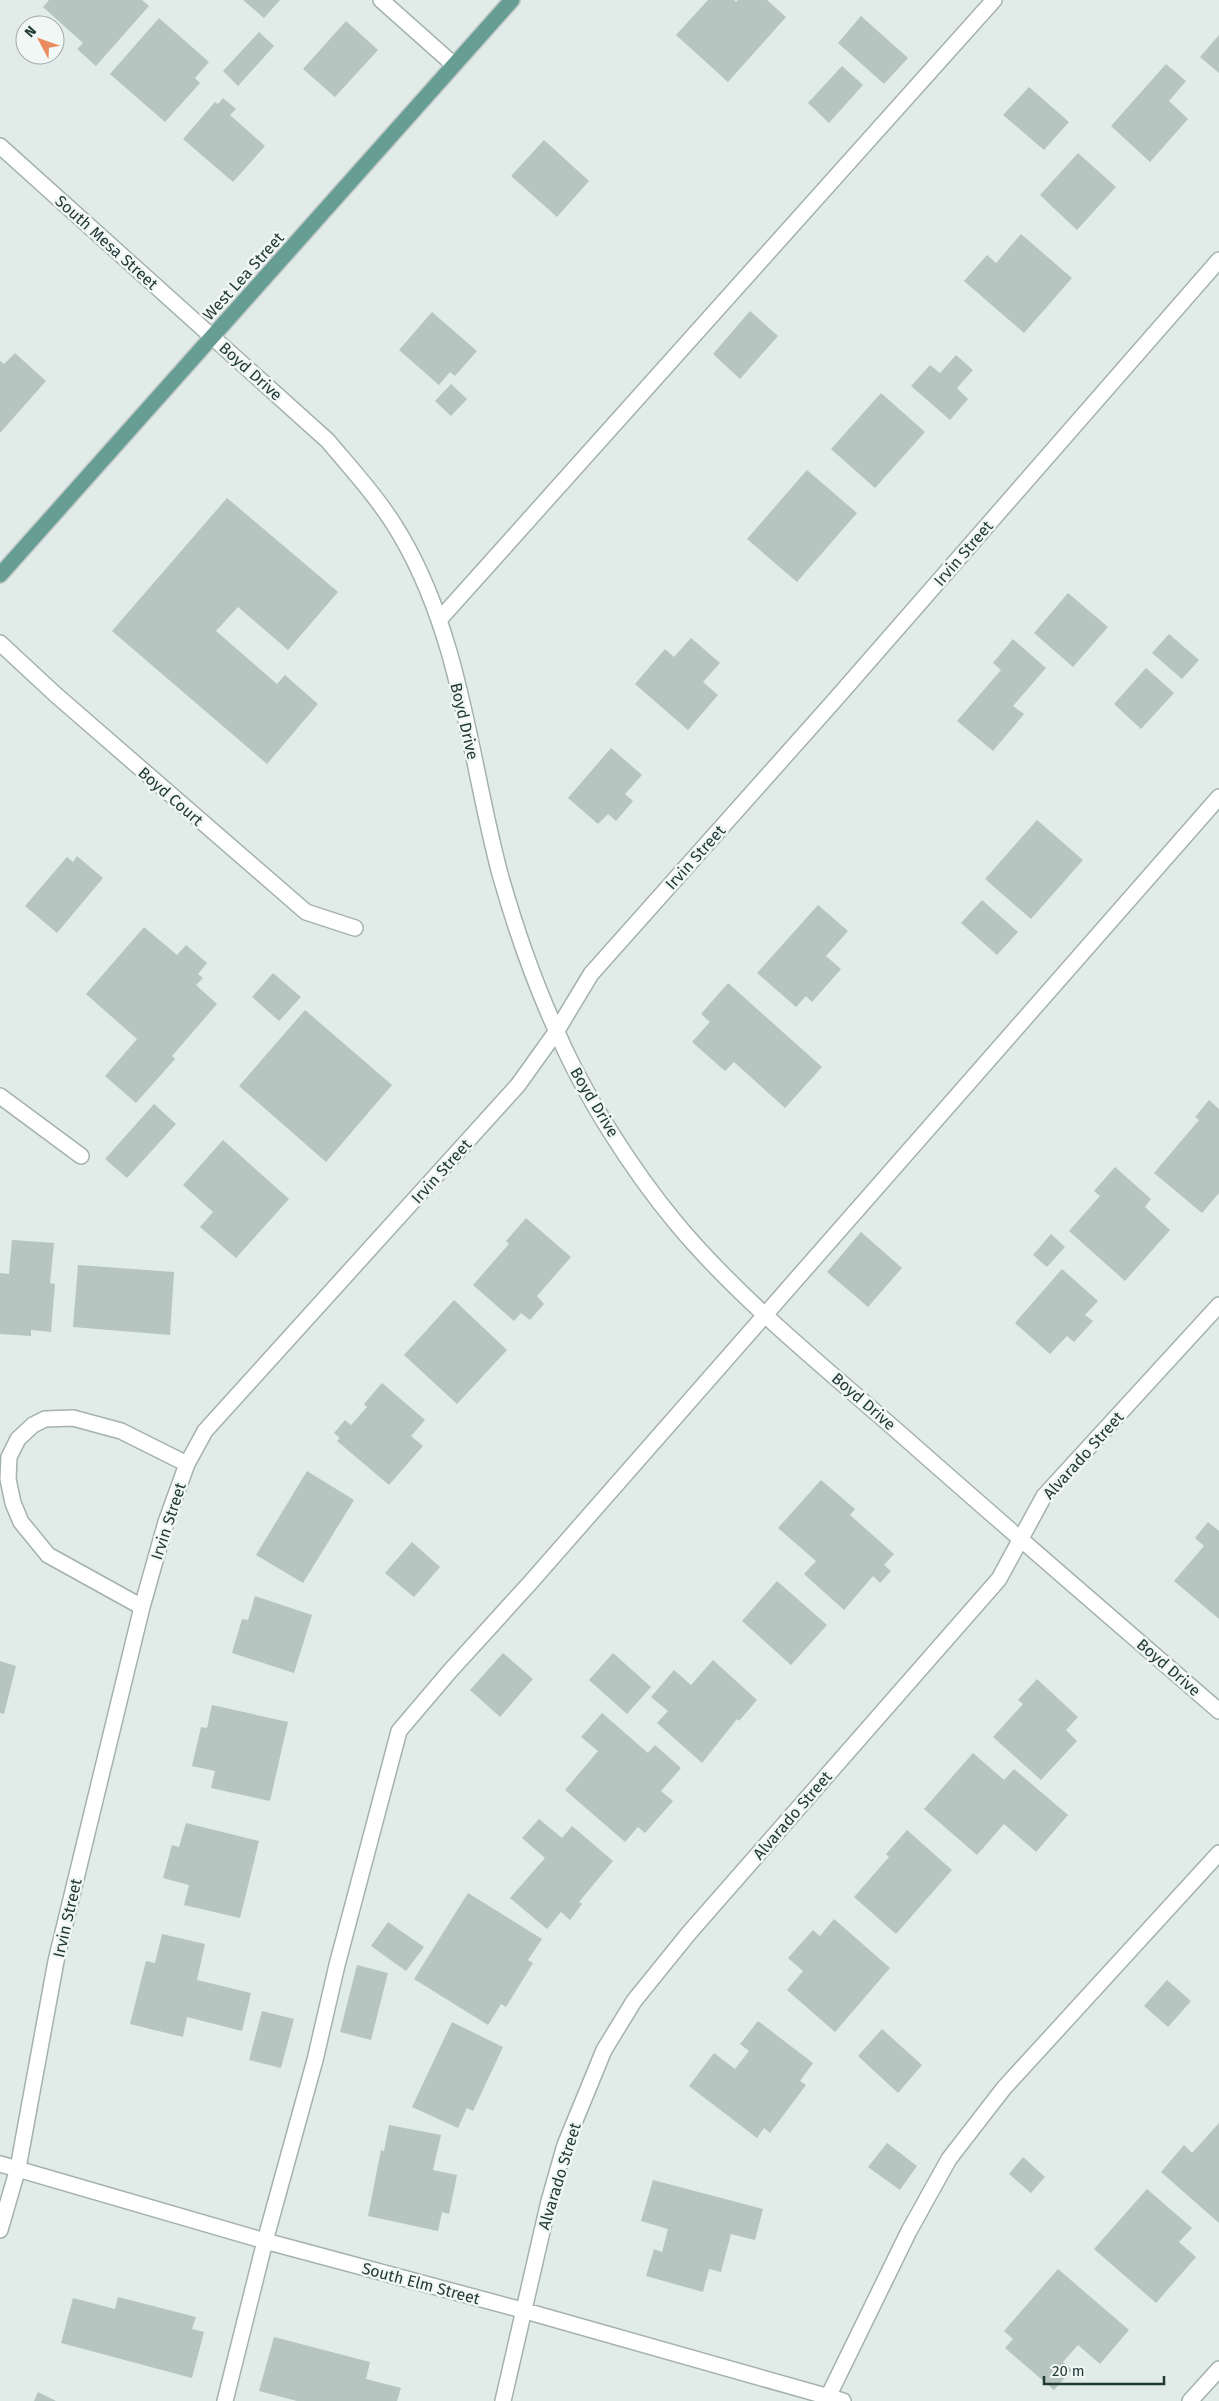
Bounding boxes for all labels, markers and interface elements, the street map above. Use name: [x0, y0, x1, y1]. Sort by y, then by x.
north arrow: [15, 15, 65, 65]
text: N: [21, 23, 40, 41]
street label: South Mesa Street: [51, 191, 162, 294]
street label: West Lea Street: [199, 228, 288, 324]
street label: Boyd Drive: [215, 338, 286, 405]
street label: Irvin Street: [930, 517, 997, 590]
street label: Boyd Drive: [446, 681, 483, 761]
street label: Boyd Court: [134, 763, 207, 830]
street label: Irvin Street: [661, 821, 729, 894]
street label: Boyd Drive: [566, 1064, 623, 1141]
street label: Irvin Street: [407, 1135, 475, 1208]
street label: Boyd Drive: [828, 1369, 899, 1434]
street label: Alvarado Street: [1039, 1408, 1128, 1503]
street label: Irvin Street: [147, 1480, 190, 1562]
street label: Boyd Drive: [1133, 1635, 1204, 1700]
street label: Alvarado Street: [749, 1767, 836, 1863]
street label: Irvin Street: [49, 1877, 86, 1959]
street label: Alvarado Street: [534, 2120, 585, 2232]
street label: South Elm Street: [360, 2259, 482, 2308]
scale bar: [1044, 2354, 1164, 2386]
text: 20 m: [1052, 2362, 1085, 2380]

